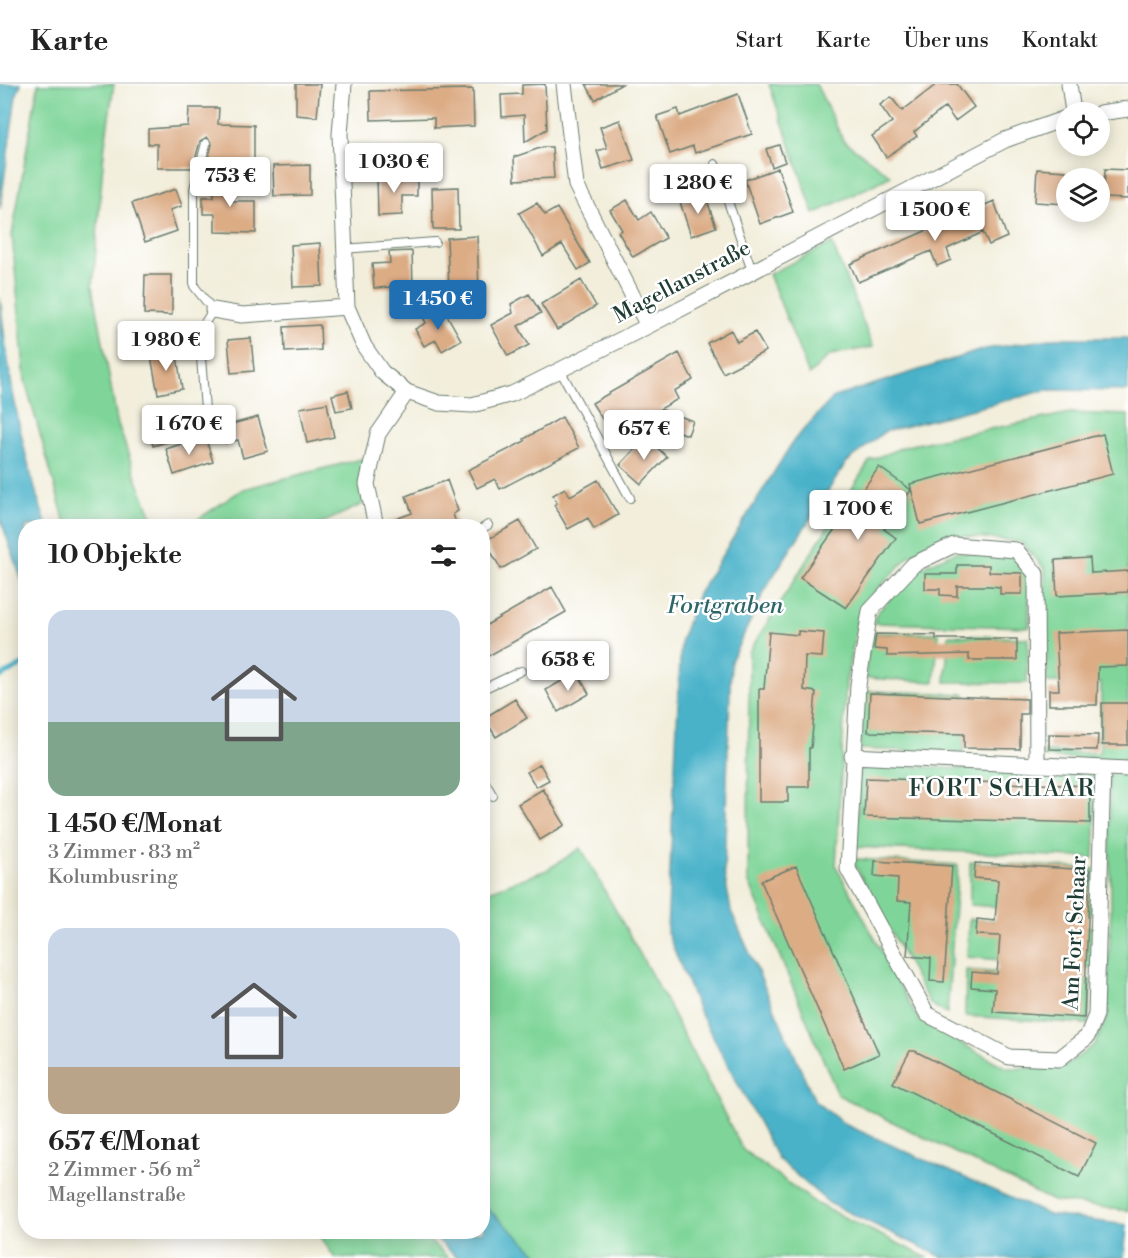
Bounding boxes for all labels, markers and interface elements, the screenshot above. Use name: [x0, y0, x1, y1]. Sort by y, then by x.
text: Karte: [30, 24, 108, 59]
text: Start: [736, 28, 783, 54]
text: Karte: [816, 28, 871, 54]
text: Über uns: [904, 28, 989, 54]
text: Kontakt: [1022, 28, 1098, 54]
map controls: [1056, 102, 1110, 222]
button: locate: [1056, 102, 1110, 156]
pin: 1 030 €: [339, 143, 449, 194]
text: 1 030 €: [359, 150, 429, 175]
pin: 753 €: [188, 157, 272, 208]
text: 753 €: [204, 164, 256, 189]
pin: 1 280 €: [643, 164, 753, 215]
button: layers: [1056, 168, 1110, 222]
text: 1 280 €: [664, 171, 732, 196]
pin: 1 500 €: [880, 191, 990, 242]
text: 1 500 €: [900, 198, 970, 223]
street label: Magellanstraße: [609, 234, 755, 330]
pin: 1 450 €: [383, 280, 493, 331]
text: 1 450 €: [403, 287, 473, 312]
pin: 1 980 €: [111, 321, 221, 372]
text: 1 980 €: [132, 328, 200, 353]
pin: 1 670 €: [134, 405, 244, 456]
pin: 657 €: [602, 410, 686, 461]
text: 1 670 €: [156, 412, 222, 437]
text: 657 €: [618, 417, 670, 442]
pin: 1 700 €: [803, 490, 913, 541]
text: 1 700 €: [823, 497, 893, 522]
text: 10 Objekte: [48, 539, 182, 571]
icon: filters: [427, 539, 460, 572]
water label: Fortgraben: [667, 591, 784, 621]
pin: 658 €: [526, 641, 610, 692]
text: 658 €: [541, 648, 595, 673]
icon: home: [200, 649, 308, 757]
district label: FORT SCHAAR: [909, 774, 1095, 804]
text: 1 450 €/Monat: [48, 808, 222, 840]
text: 3 Zimmer · 83 m²: [48, 840, 200, 865]
street label: Am Fort Schaar: [1057, 855, 1093, 1012]
text: Kolumbusring: [48, 865, 178, 890]
icon: home: [200, 967, 308, 1075]
text: 657 €/Monat: [48, 1126, 200, 1158]
text: 2 Zimmer · 56 m²: [48, 1158, 200, 1183]
text: Magellanstraße: [48, 1183, 186, 1208]

